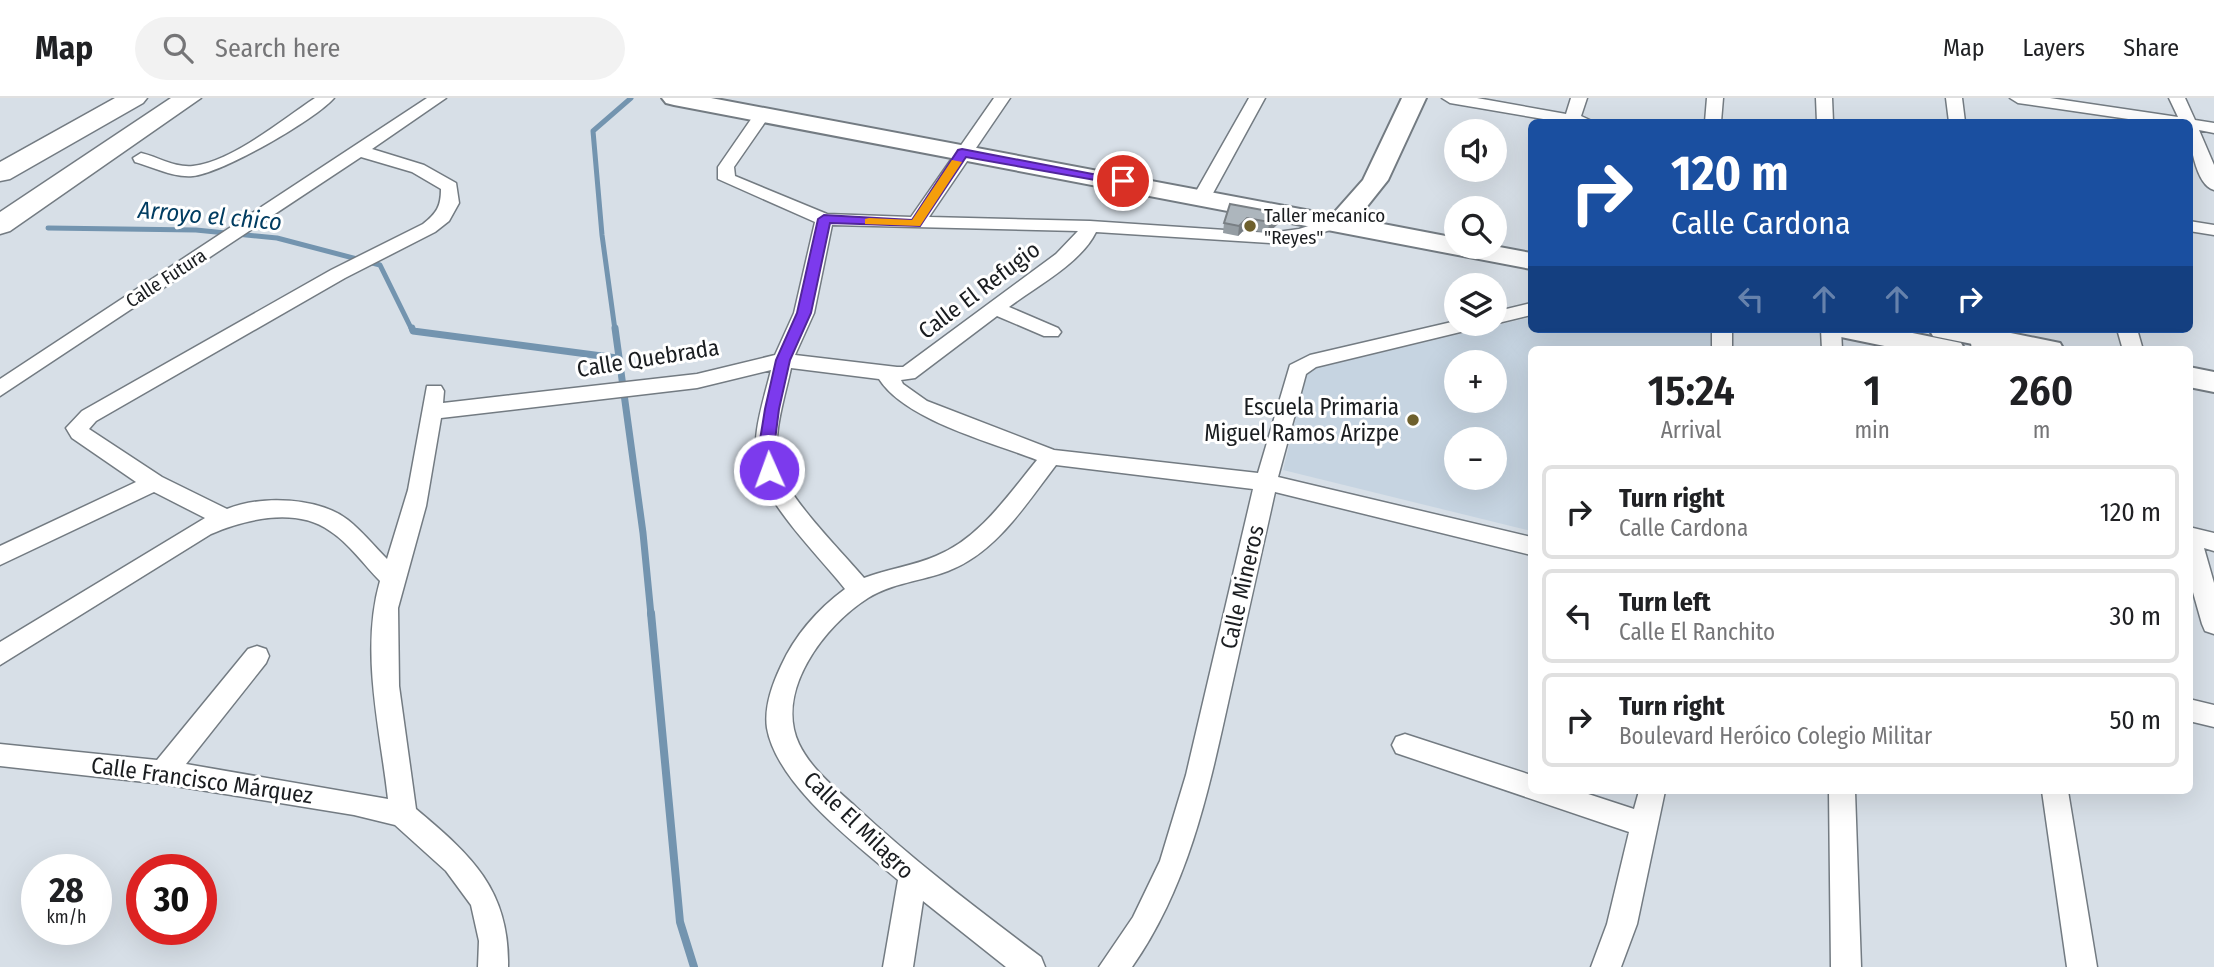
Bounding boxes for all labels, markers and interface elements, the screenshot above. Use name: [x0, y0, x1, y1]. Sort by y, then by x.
search box: [135, 17, 625, 80]
text: Map: [35, 28, 93, 68]
icon: search: [159, 29, 197, 67]
text: Search here: [215, 33, 340, 64]
text: Map: [1943, 34, 1985, 62]
text: Layers: [2023, 34, 2085, 62]
text: Share: [2123, 34, 2179, 62]
map controls: [1444, 119, 1507, 490]
button: sound: [1444, 119, 1507, 182]
text: 120 m: [1671, 144, 1789, 203]
icon: right: [1556, 147, 1647, 238]
pin: [1093, 151, 1153, 211]
icon: arrive: [1104, 162, 1142, 200]
water label: Arroyo el chico: [136, 196, 283, 236]
button: search: [1444, 196, 1507, 259]
place label: Taller mecanico "Reyes": [1264, 204, 1385, 249]
text: Calle Cardona: [1671, 204, 1851, 242]
marker: Taller mecanico "Reyes": [1242, 218, 1258, 234]
street label: Calle El Refugio: [913, 235, 1045, 345]
street label: Calle Futura: [121, 243, 211, 313]
button: layers: [1444, 273, 1507, 336]
icon: left: [1732, 280, 1770, 318]
icon: ahead: [1805, 280, 1843, 318]
icon: ahead: [1878, 280, 1916, 318]
icon: right: [1951, 280, 1989, 318]
street label: Calle Quebrada: [575, 333, 721, 383]
button: +: [1444, 350, 1507, 413]
text: 15:24: [1648, 366, 1735, 416]
text: 1: [1863, 366, 1881, 416]
text: 260: [2010, 366, 2073, 416]
place label: Escuela Primaria Miguel Ramos Arizpe: [1204, 393, 1399, 447]
marker: Escuela Primaria Miguel Ramos Arizpe: [1405, 412, 1421, 428]
text: Arrival: [1661, 416, 1722, 444]
text: min: [1854, 416, 1890, 444]
text: m: [2033, 416, 2050, 444]
button: −: [1444, 427, 1507, 490]
position arrow: [732, 433, 806, 507]
text: Turn right: [1619, 483, 1725, 514]
icon: right: [1560, 493, 1598, 531]
text: 120 m: [2100, 497, 2161, 528]
text: Calle Cardona: [1619, 514, 1748, 542]
street label: Calle Mineros: [1214, 522, 1270, 652]
text: Turn left: [1619, 587, 1711, 618]
icon: left: [1560, 597, 1598, 635]
text: 30 m: [2110, 601, 2161, 632]
text: Calle El Ranchito: [1619, 618, 1775, 646]
text: Turn right: [1619, 691, 1725, 722]
icon: right: [1560, 701, 1598, 739]
text: 50 m: [2109, 705, 2161, 736]
text: Boulevard Heróico Colegio Militar: [1619, 722, 1932, 750]
street label: Calle Francisco Márquez: [89, 751, 315, 809]
street label: Calle El Milagro: [798, 765, 920, 885]
speed limit sign: 30: [126, 854, 217, 945]
text: 28: [49, 869, 84, 911]
text: km/h: [46, 906, 87, 928]

